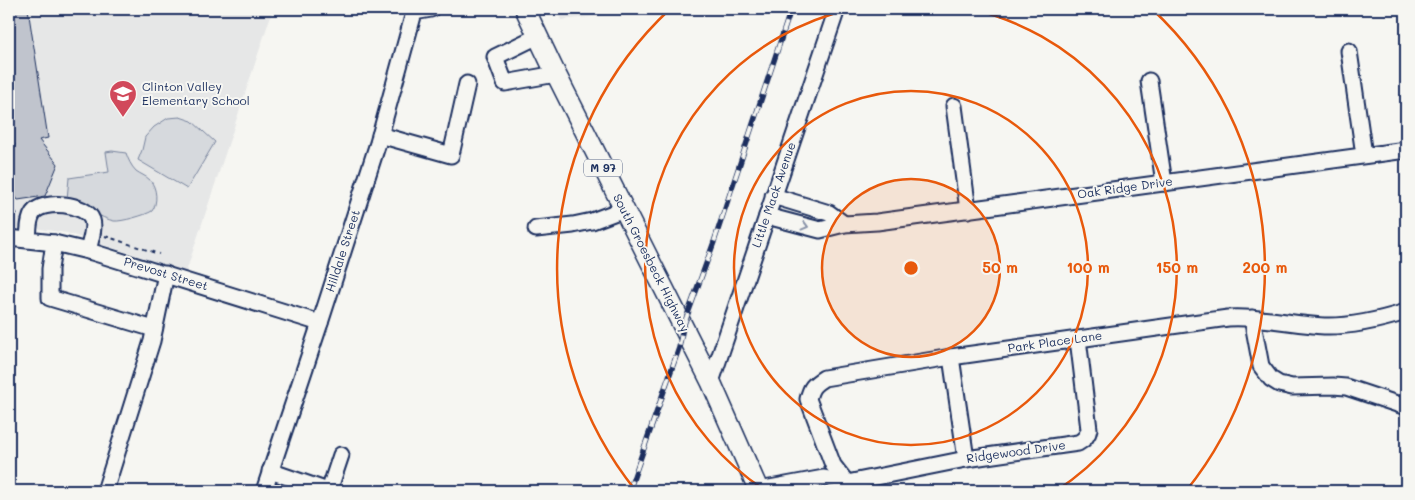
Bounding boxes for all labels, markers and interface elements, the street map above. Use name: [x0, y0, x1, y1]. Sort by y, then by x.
place label: Clinton Valley Elementary School: [142, 78, 250, 108]
school or university icon: Clinton Valley Elementary School: [108, 79, 138, 118]
street label: Little Mack Avenue: [747, 140, 799, 250]
road number: M 97: [584, 160, 622, 177]
street label: Oak Ridge Drive: [1076, 172, 1174, 202]
street label: South Groesbeck Highway: [610, 191, 694, 334]
street label: Hilldale Street: [321, 207, 363, 294]
one-way arrow: [801, 220, 810, 231]
street label: Prevost Street: [122, 253, 210, 293]
text: 50 m: [982, 257, 1018, 277]
text: 100 m: [1066, 257, 1110, 277]
text: 150 m: [1156, 257, 1198, 277]
text: 200 m: [1243, 257, 1288, 277]
centre of rings: [902, 259, 920, 277]
street label: Park Place Lane: [1007, 326, 1103, 356]
street label: Ridgewood Drive: [965, 436, 1067, 466]

